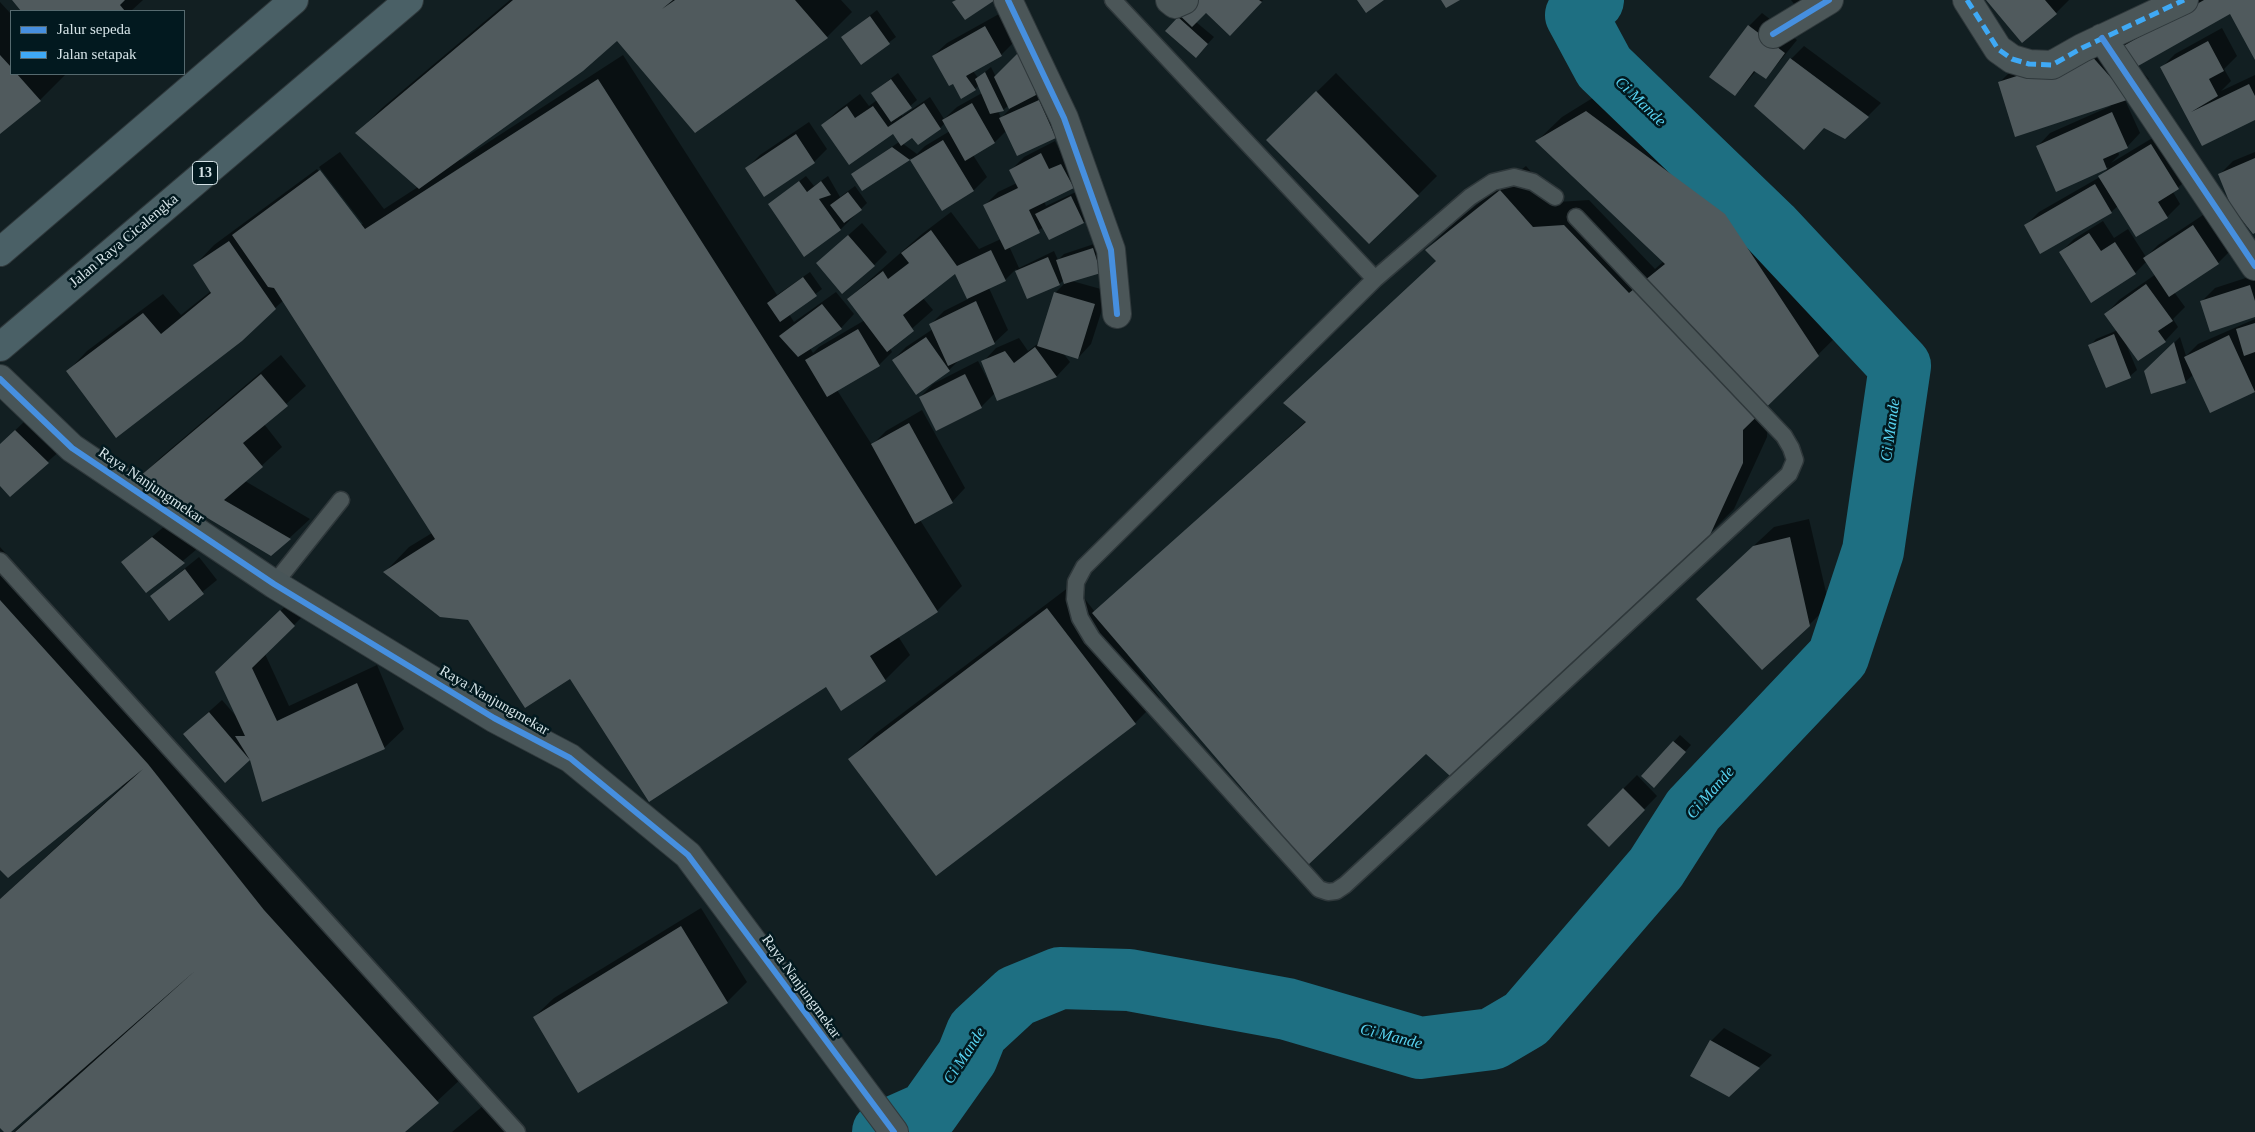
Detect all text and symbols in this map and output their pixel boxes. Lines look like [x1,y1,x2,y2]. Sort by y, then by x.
legend [10,10,185,75]
text: Jalur sepeda [57,21,131,37]
text: Jalan setapak [57,46,137,62]
water label: Ci Mande [1610,73,1670,131]
road number: 13 [192,162,218,184]
street label: Jalan Raya Cicalengka [66,190,182,292]
water label: Ci Mande [1877,397,1905,463]
street label: Raya Nanjungmekar [95,444,207,528]
street label: Raya Nanjungmekar [436,662,552,740]
water label: Ci Mande [1683,763,1739,823]
street label: Raya Nanjungmekar [757,932,845,1042]
water label: Ci Mande [1358,1020,1424,1054]
water label: Ci Mande [940,1024,990,1088]

